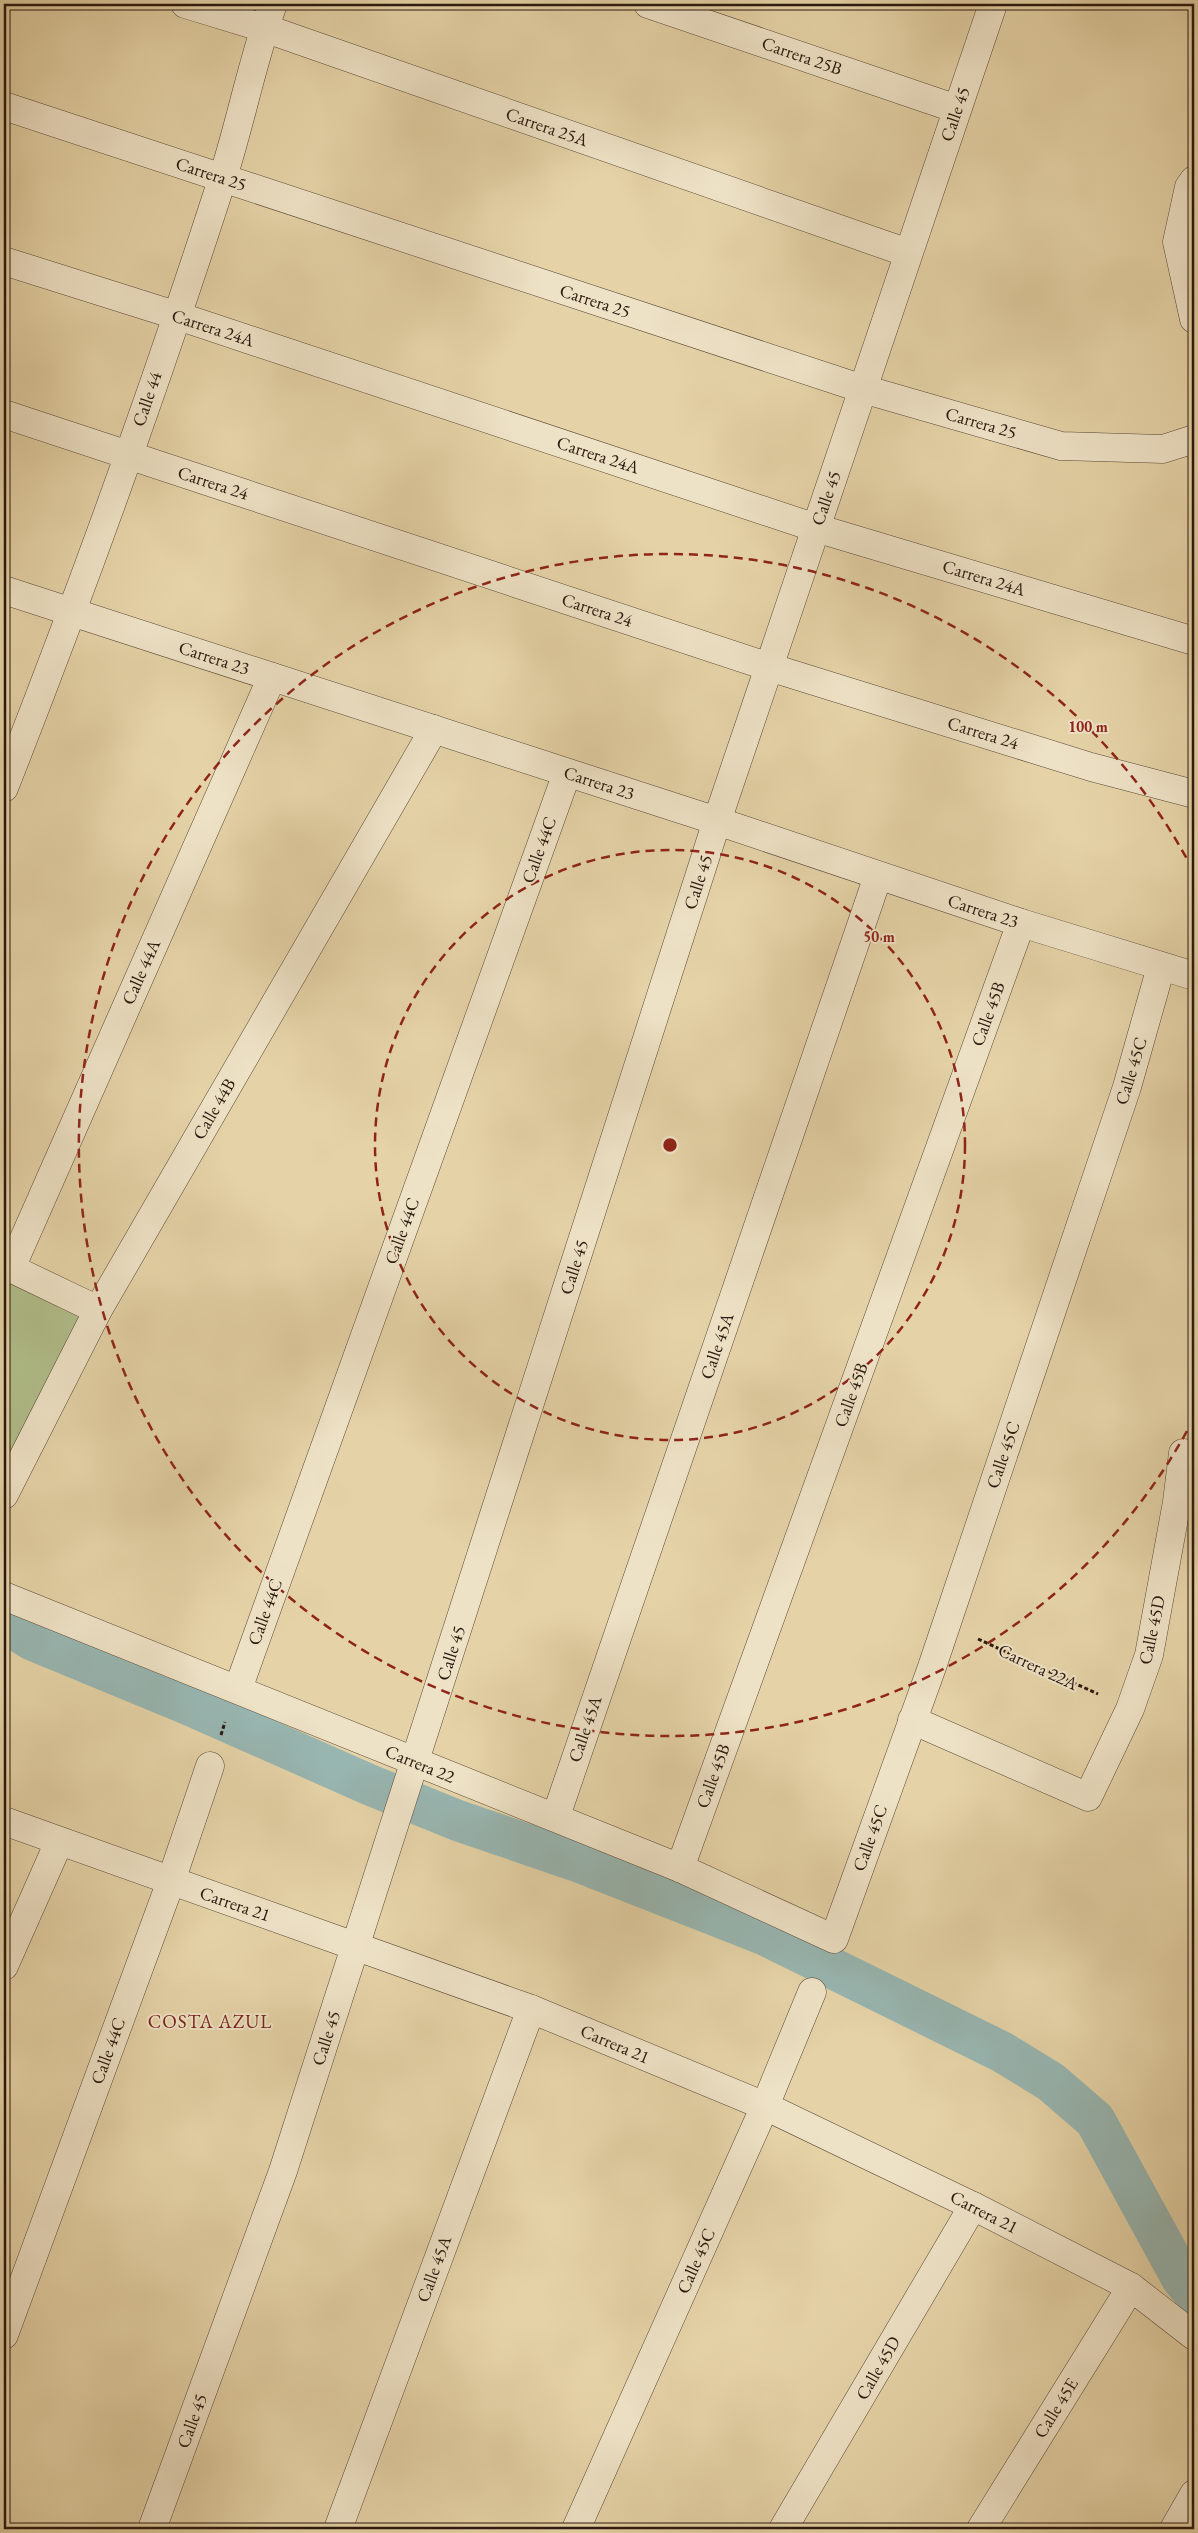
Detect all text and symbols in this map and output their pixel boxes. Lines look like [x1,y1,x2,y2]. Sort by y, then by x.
street label: Carrera 25B [759,31,845,80]
street label: Calle 45 [934,83,975,144]
street label: Carrera 25A [503,102,592,151]
street label: Carrera 25 [173,151,249,196]
street label: Carrera 25 [557,278,633,323]
street label: Carrera 24A [169,303,258,352]
street label: Calle 44 [126,368,167,429]
street label: Carrera 25 [943,401,1019,444]
street label: Carrera 24A [554,430,643,479]
street label: Carrera 24 [175,460,252,505]
street label: Calle 45 [805,467,846,528]
street label: Carrera 24A [940,554,1029,601]
street label: Carrera 24 [559,587,636,632]
street label: Carrera 23 [176,635,252,680]
street label: Carrera 24 [945,711,1022,754]
text: 100 m [1068,717,1108,736]
street label: Carrera 23 [561,760,637,805]
street label: Calle 44C [516,813,561,886]
street label: Calle 45 [678,851,717,912]
street label: Carrera 23 [945,888,1021,933]
text: 50 m [863,927,895,946]
street label: Calle 44A [116,935,165,1008]
street label: Calle 45B [965,978,1010,1049]
street label: Calle 45C [1109,1034,1152,1107]
street label: Calle 44B [187,1074,240,1144]
centre of rings [661,1136,679,1154]
street label: Calle 44C [379,1194,424,1267]
street label: Calle 45 [554,1236,593,1297]
street label: Calle 45A [694,1309,739,1382]
street label: Calle 45B [828,1359,873,1430]
street label: Calle 45C [980,1418,1025,1491]
street label: Calle 44C [242,1575,287,1648]
street label: Calle 45D [1133,1593,1170,1667]
street label: Calle 45 [431,1622,470,1683]
street label: Carrera 22A [995,1638,1082,1695]
street label: Calle 45A [562,1692,607,1765]
street label: Carrera 22 [382,1739,459,1788]
street label: Calle 45B [690,1740,735,1811]
street label: Calle 45C [847,1801,892,1874]
street label: Carrera 21 [197,1881,273,1926]
street label: Calle 45 [306,2007,345,2068]
district label: COSTA AZUL [148,2009,272,2034]
street label: Calle 44C [85,2014,130,2087]
street label: Carrera 21 [577,2019,653,2068]
street label: Carrera 21 [946,2185,1022,2238]
street label: Calle 45C [671,2224,720,2297]
street label: Calle 45A [411,2232,456,2305]
street label: Calle 45D [850,2332,905,2404]
street label: Calle 45E [1028,2373,1083,2442]
street label: Calle 45 [171,2390,212,2451]

